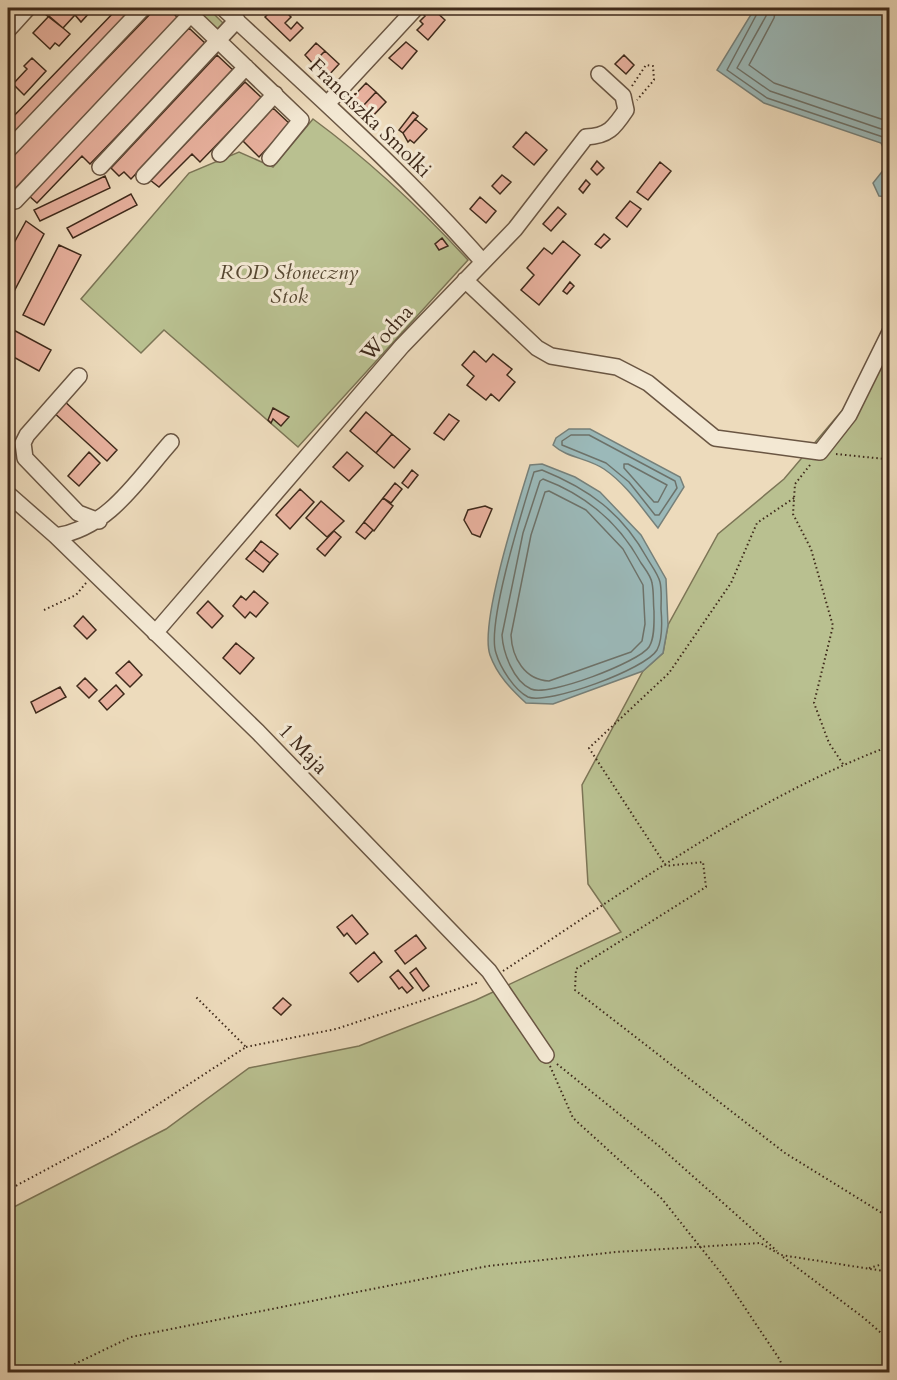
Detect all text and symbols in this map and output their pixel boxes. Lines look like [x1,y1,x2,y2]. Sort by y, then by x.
street label: Franciszka Smolki [302,52,438,184]
park label: ROD Słoneczny Stok [219,258,359,311]
street label: Wodna [353,299,420,368]
street label: 1 Maja [272,717,334,781]

